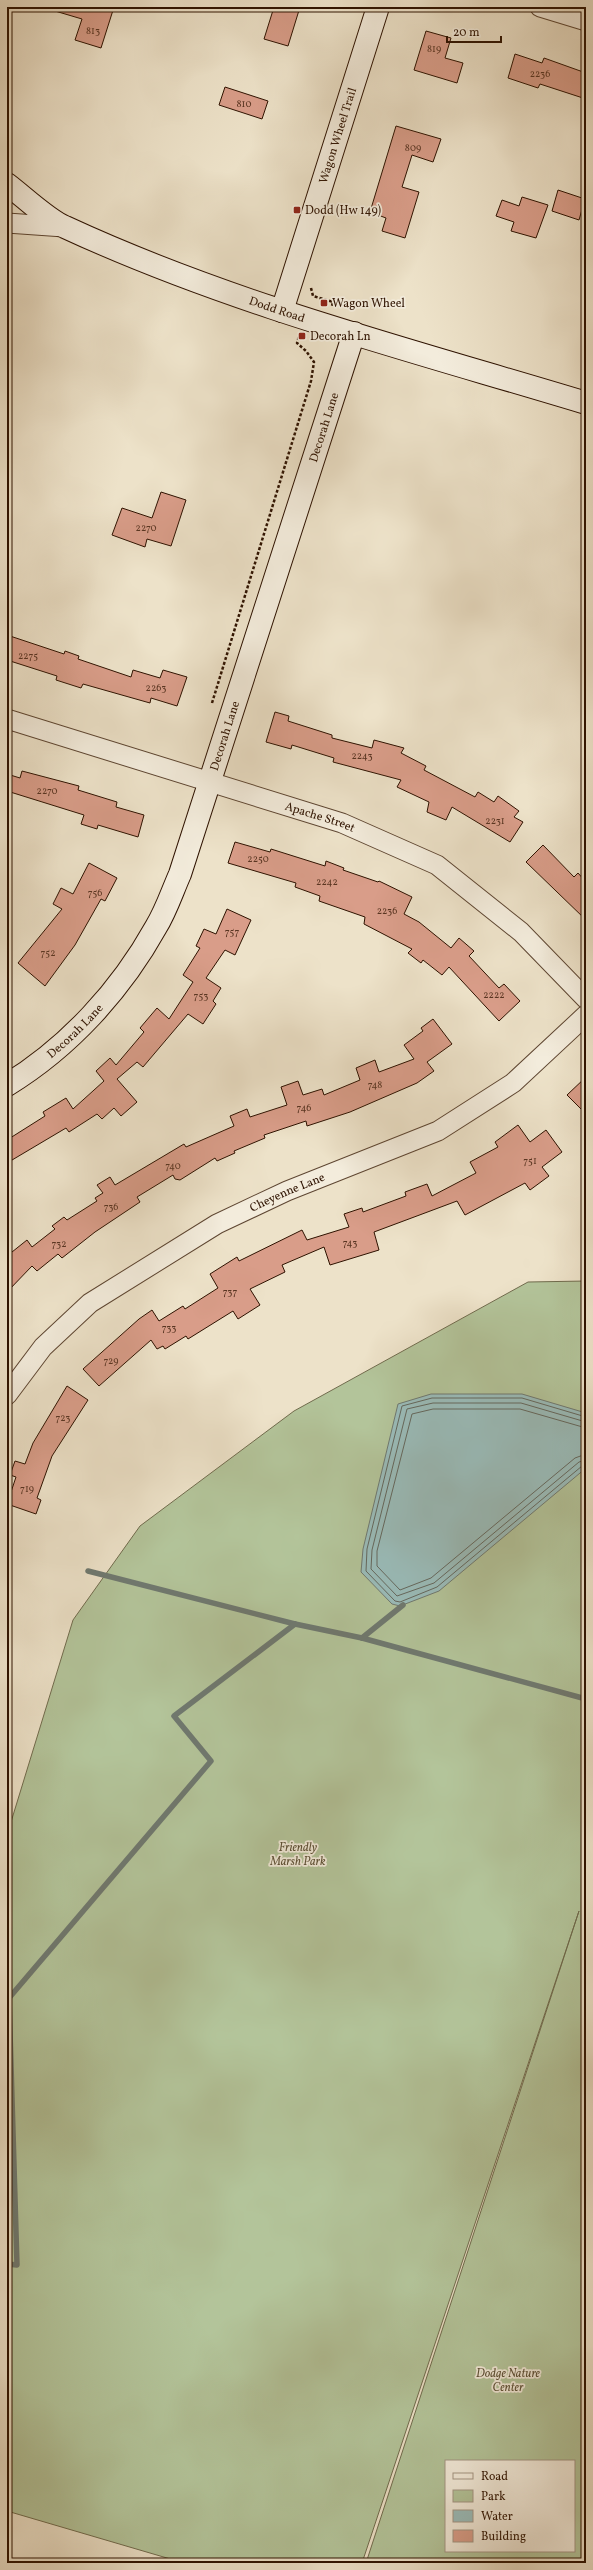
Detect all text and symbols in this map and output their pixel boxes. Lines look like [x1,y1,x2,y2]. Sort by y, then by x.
scale bar [447,18,501,44]
house number: 813 [86,24,100,38]
text: 20 m [453,25,480,41]
house number: 819 [427,42,441,56]
house number: 2236 [530,67,550,81]
street label: Wagon Wheel Trail [316,85,361,186]
house number: 810 [237,97,251,111]
house number: 809 [405,141,421,155]
place label: Dodd (Hw 149) [305,203,382,219]
marker: Dodd (Hw 149) [292,205,302,215]
street label: Dodd Road [247,293,307,327]
place label: Wagon Wheel [332,296,405,312]
marker: Wagon Wheel [319,298,329,308]
place label: Decorah Ln [310,329,371,345]
marker: Decorah Ln [297,331,307,341]
street label: Decorah Lane [306,390,343,464]
house number: 2270 [136,521,156,535]
house number: 2275 [18,649,38,663]
house number: 2263 [146,681,166,695]
street label: Decorah Lane [207,699,244,773]
house number: 2243 [351,749,373,763]
house number: 2270 [37,784,57,798]
street label: Apache Street [283,799,357,837]
house number: 2231 [485,814,505,828]
house number: 2250 [247,852,269,866]
house number: 2242 [316,875,338,889]
house number: 756 [88,886,102,900]
house number: 2236 [377,904,397,918]
house number: 757 [225,925,239,939]
house number: 752 [40,946,56,960]
house number: 2222 [483,988,505,1002]
house number: 753 [194,989,208,1003]
street label: Decorah Lane [44,1001,107,1063]
house number: 748 [368,1078,382,1092]
house number: 746 [297,1101,311,1115]
house number: 751 [523,1154,537,1168]
house number: 740 [165,1159,181,1173]
street label: Cheyenne Lane [247,1170,328,1216]
house number: 736 [104,1200,118,1214]
house number: 743 [343,1236,357,1250]
house number: 732 [51,1237,67,1251]
house number: 737 [223,1285,237,1299]
house number: 733 [162,1321,176,1335]
house number: 729 [103,1354,119,1368]
house number: 723 [56,1411,70,1425]
house number: 719 [20,1482,34,1496]
park label: Friendly Marsh Park [269,1840,326,1870]
park label: Dodge Nature Center [476,2366,541,2396]
legend [445,2460,575,2552]
text: Road [481,2469,508,2485]
text: Park [481,2489,506,2505]
text: Water [481,2509,513,2525]
text: Building [481,2529,526,2545]

